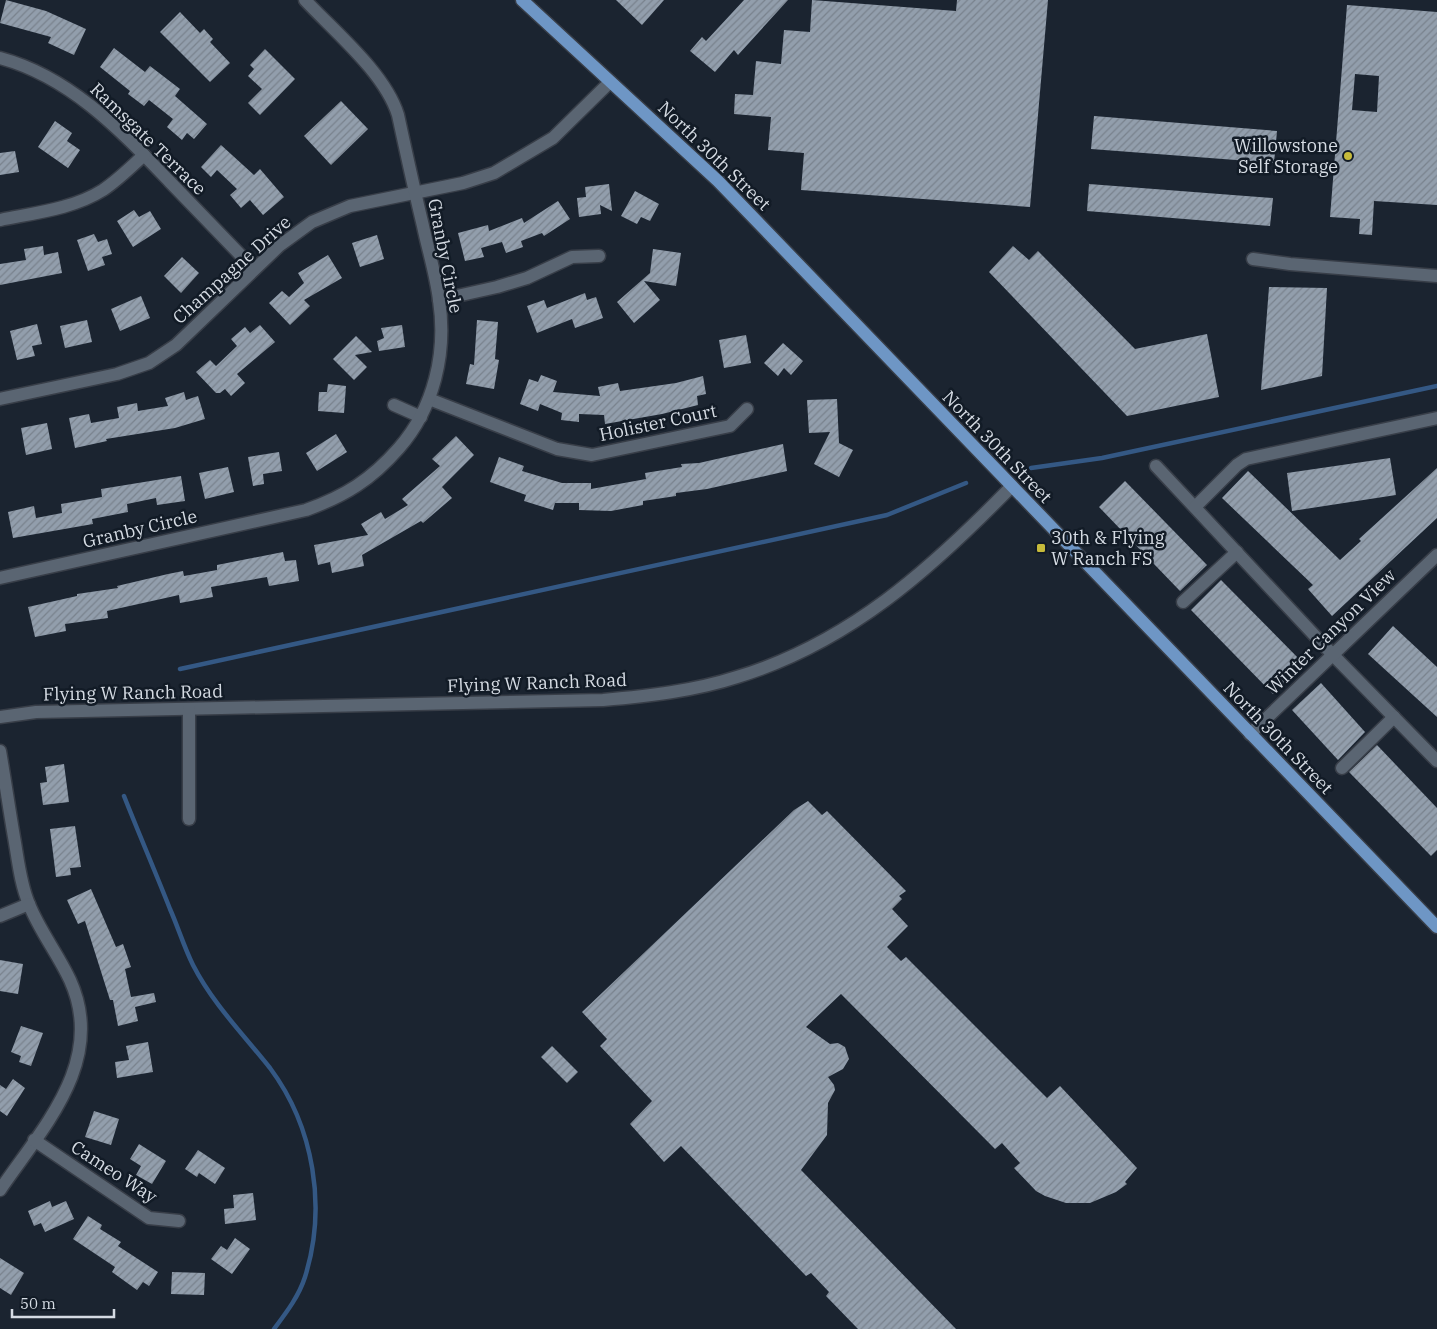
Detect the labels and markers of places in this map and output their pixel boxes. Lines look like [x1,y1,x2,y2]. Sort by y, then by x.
place label: Willowstone Self Storage [1234,134,1338,178]
marker: Willowstone Self Storage [1342,150,1354,162]
place label: 30th & Flying W Ranch FS [1051,526,1165,570]
marker: 30th & Flying W Ranch FS [1035,542,1047,554]

